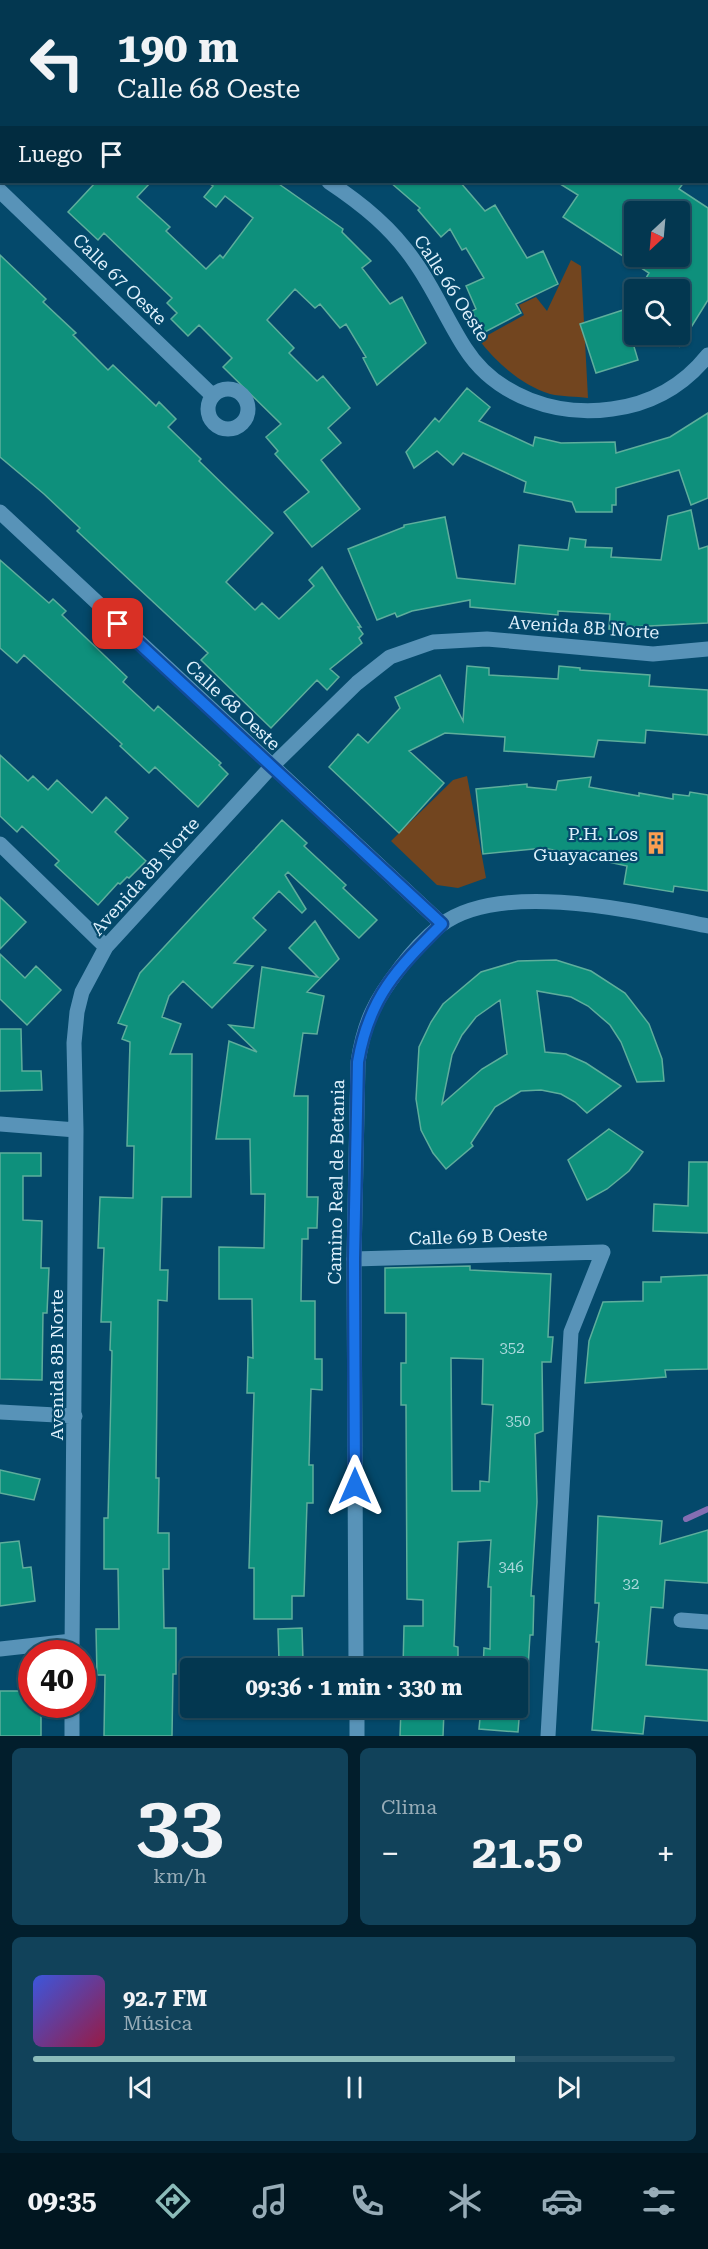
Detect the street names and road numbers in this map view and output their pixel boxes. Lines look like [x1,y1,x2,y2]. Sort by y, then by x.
street label: Calle 67 Oeste [69,229,171,329]
street label: Calle 66 Oeste [410,231,494,345]
street label: Avenida 8B Norte [508,611,660,643]
street label: Calle 68 Oeste [181,656,285,754]
street label: Avenida 8B Norte [87,813,203,939]
street label: Camino Real de Betania [324,1079,348,1285]
street label: Calle 69 B Oeste [408,1223,548,1249]
street label: Avenida 8B Norte [46,1289,67,1441]

